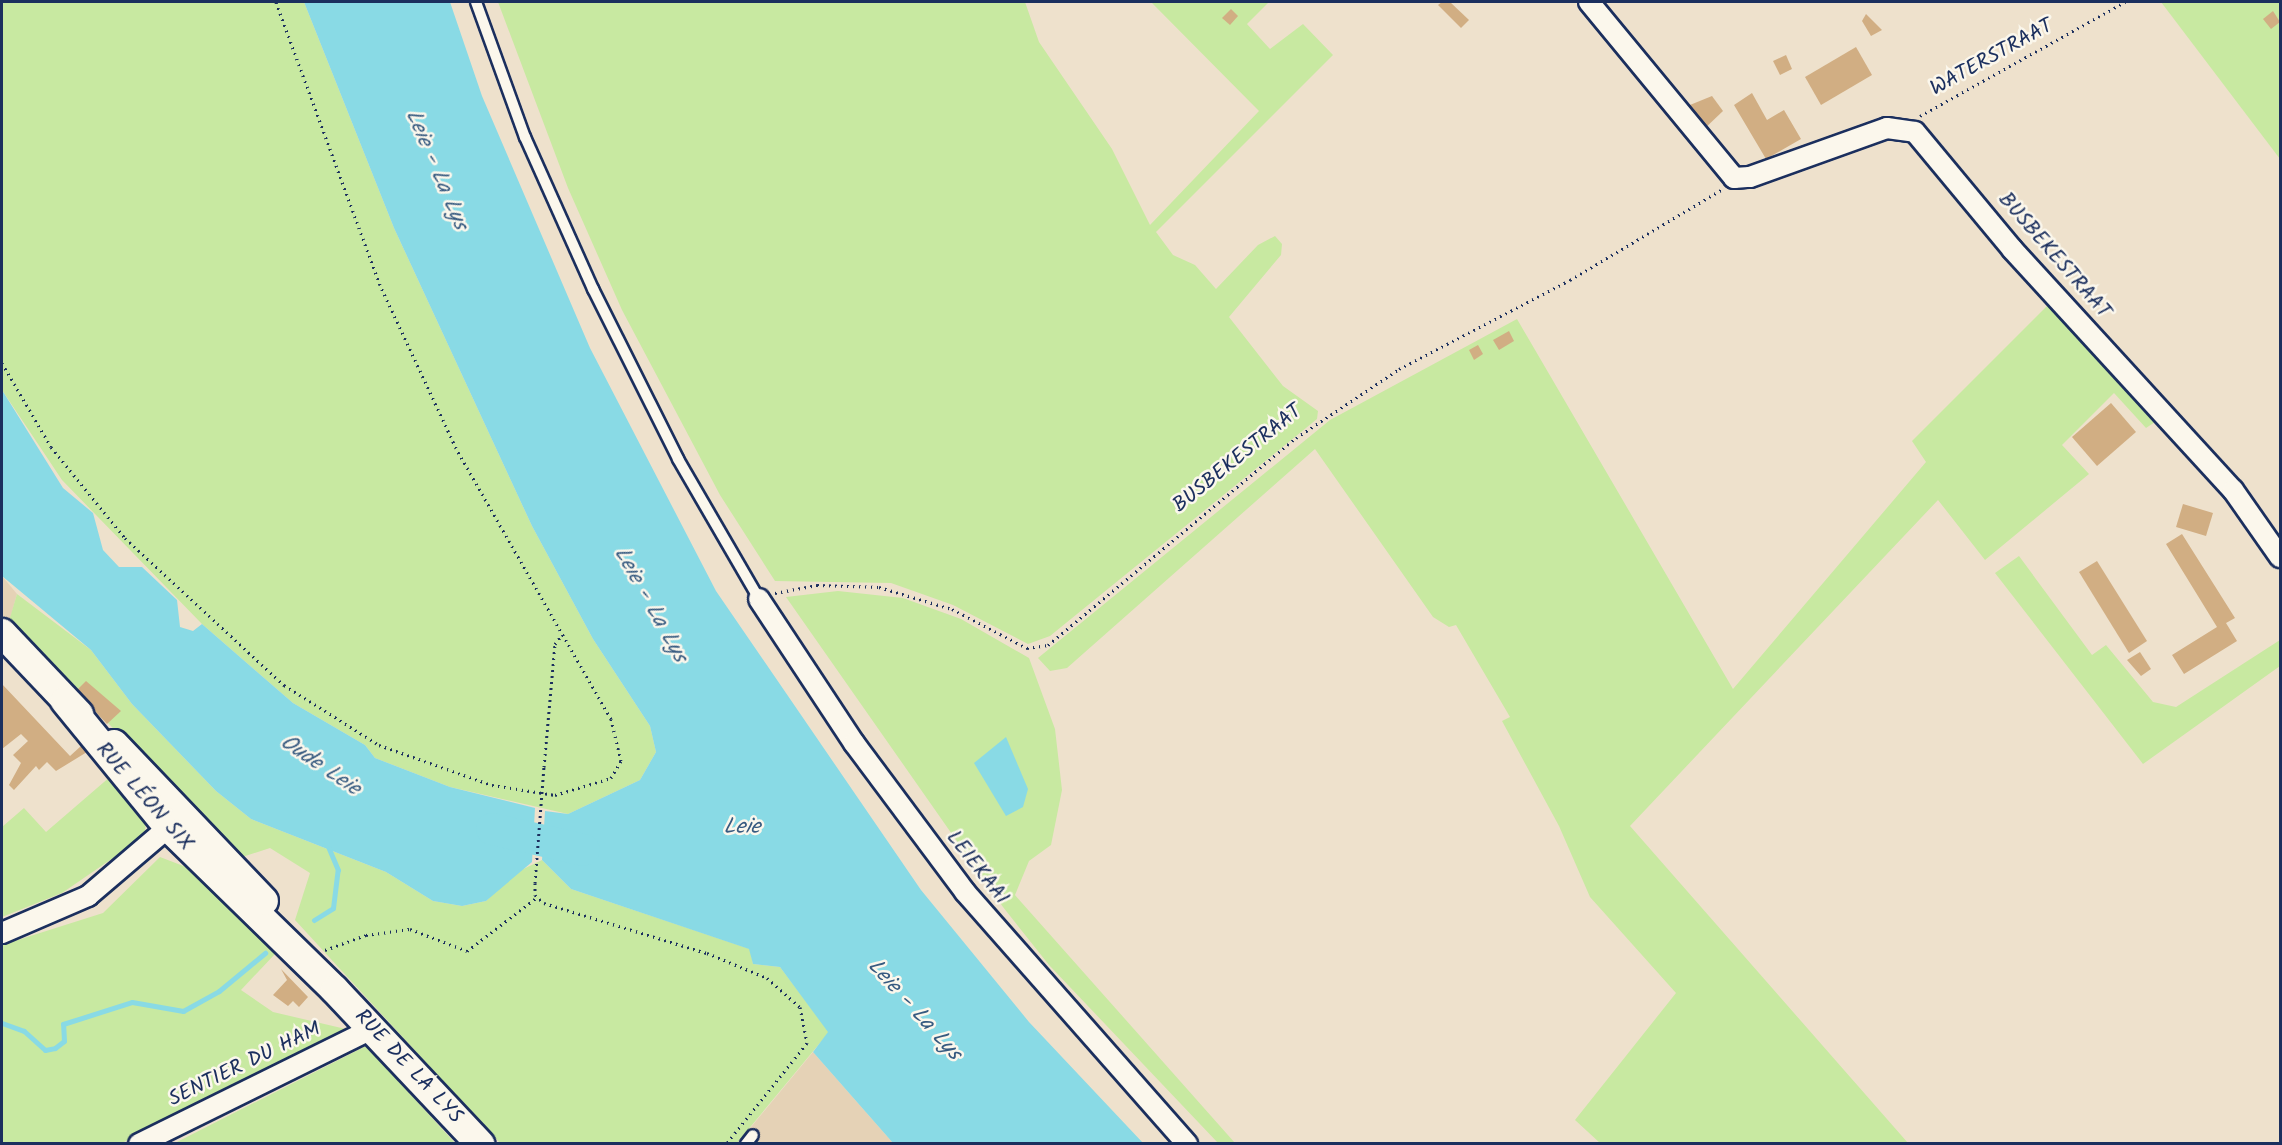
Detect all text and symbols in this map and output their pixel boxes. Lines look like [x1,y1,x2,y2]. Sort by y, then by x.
street label: WATERSTRAAT [1926,14,2058,102]
water label: Leie - La Lys [399,106,473,234]
street label: BUSBEKESTRAAT [1992,188,2116,324]
street label: BUSBEKESTRAAT [1168,399,1308,519]
water label: Leie - La Lys [608,543,692,667]
water label: Oude Leie [275,730,365,802]
street label: RUE LÉON SIX [90,738,198,856]
water label: Leie [723,815,761,841]
street label: LEIEKAAI [940,826,1014,910]
water label: Leie - La Lys [861,954,967,1066]
street label: RUE DE LA LYS [349,1005,467,1129]
street label: SENTIER DU HAM [165,1017,325,1113]

